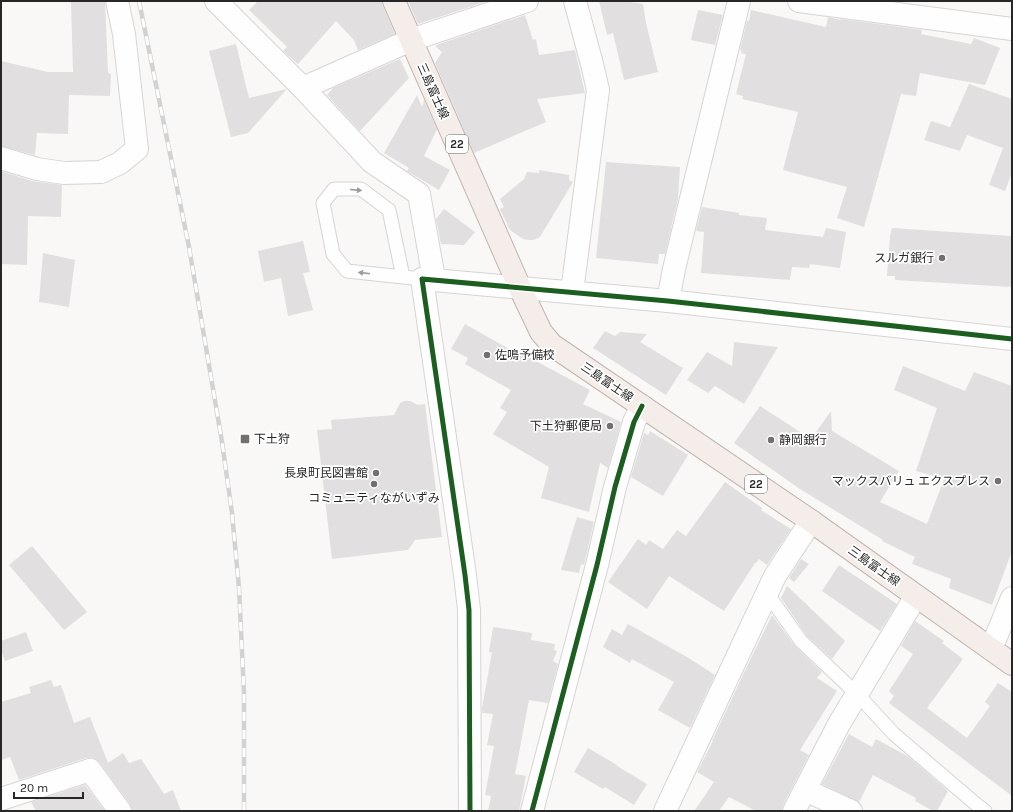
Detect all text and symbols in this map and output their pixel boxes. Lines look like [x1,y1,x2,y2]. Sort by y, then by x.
street label: 三島富士線 [414,61,452,121]
road number: 22 [446,135,468,153]
one-way arrow [350,186,362,193]
place label: スルガ銀行 [874,251,934,265]
marker: スルガ銀行 [937,253,947,263]
one-way arrow [358,269,370,276]
place label: 佐鳴予備校 [495,348,555,362]
marker: 佐鳴予備校 [482,350,492,360]
street label: 三島富士線 [578,359,636,405]
place label: 下土狩郵便局 [530,419,602,433]
marker: 下土狩郵便局 [605,421,615,431]
place label: 下土狩 [254,432,290,446]
marker: 下土狩 [239,433,251,445]
place label: 静岡銀行 [779,433,827,447]
marker: 静岡銀行 [766,435,776,445]
place label: 長泉町民図書館 [284,466,368,480]
marker: 長泉町民図書館 [371,468,381,478]
place label: マックスバリュ エクスプレス [832,474,990,488]
road number: 22 [745,475,767,493]
marker: マックスバリュ エクスプレス [993,476,1003,486]
marker: コミュニティながいずみ [369,479,379,489]
place label: コミュニティながいずみ [308,491,440,505]
street label: 三島富士線 [845,543,903,589]
scale bar [14,774,83,800]
text: 20 m [20,781,48,795]

